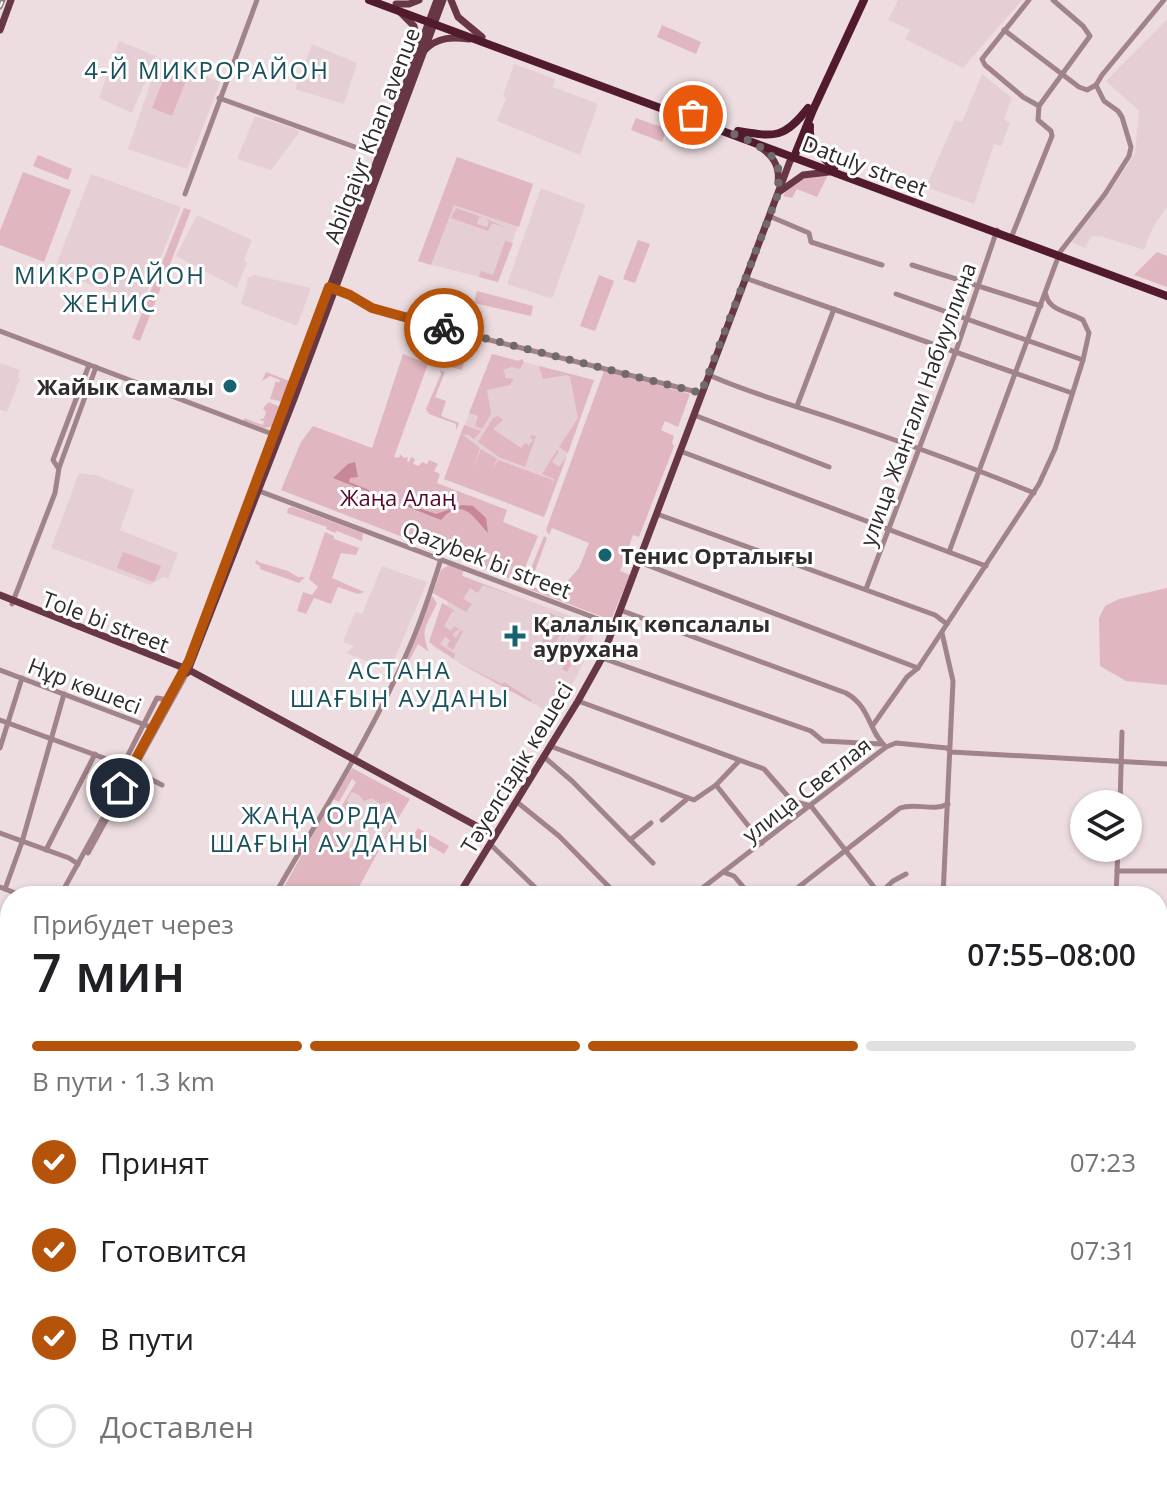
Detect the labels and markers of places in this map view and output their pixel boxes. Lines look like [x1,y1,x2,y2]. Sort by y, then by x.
pin [659,81,727,149]
place label: Жайык самалы [37,371,214,401]
marker: Жайык самалы [221,377,239,395]
place label: Тенис Орталығы [621,540,813,570]
marker: Тенис Орталығы [596,546,614,564]
place label: Қалалық көпсалалы аурухана [533,608,770,663]
marker: Қалалық көпсалалы аурухана [504,625,526,647]
pin [86,754,154,822]

